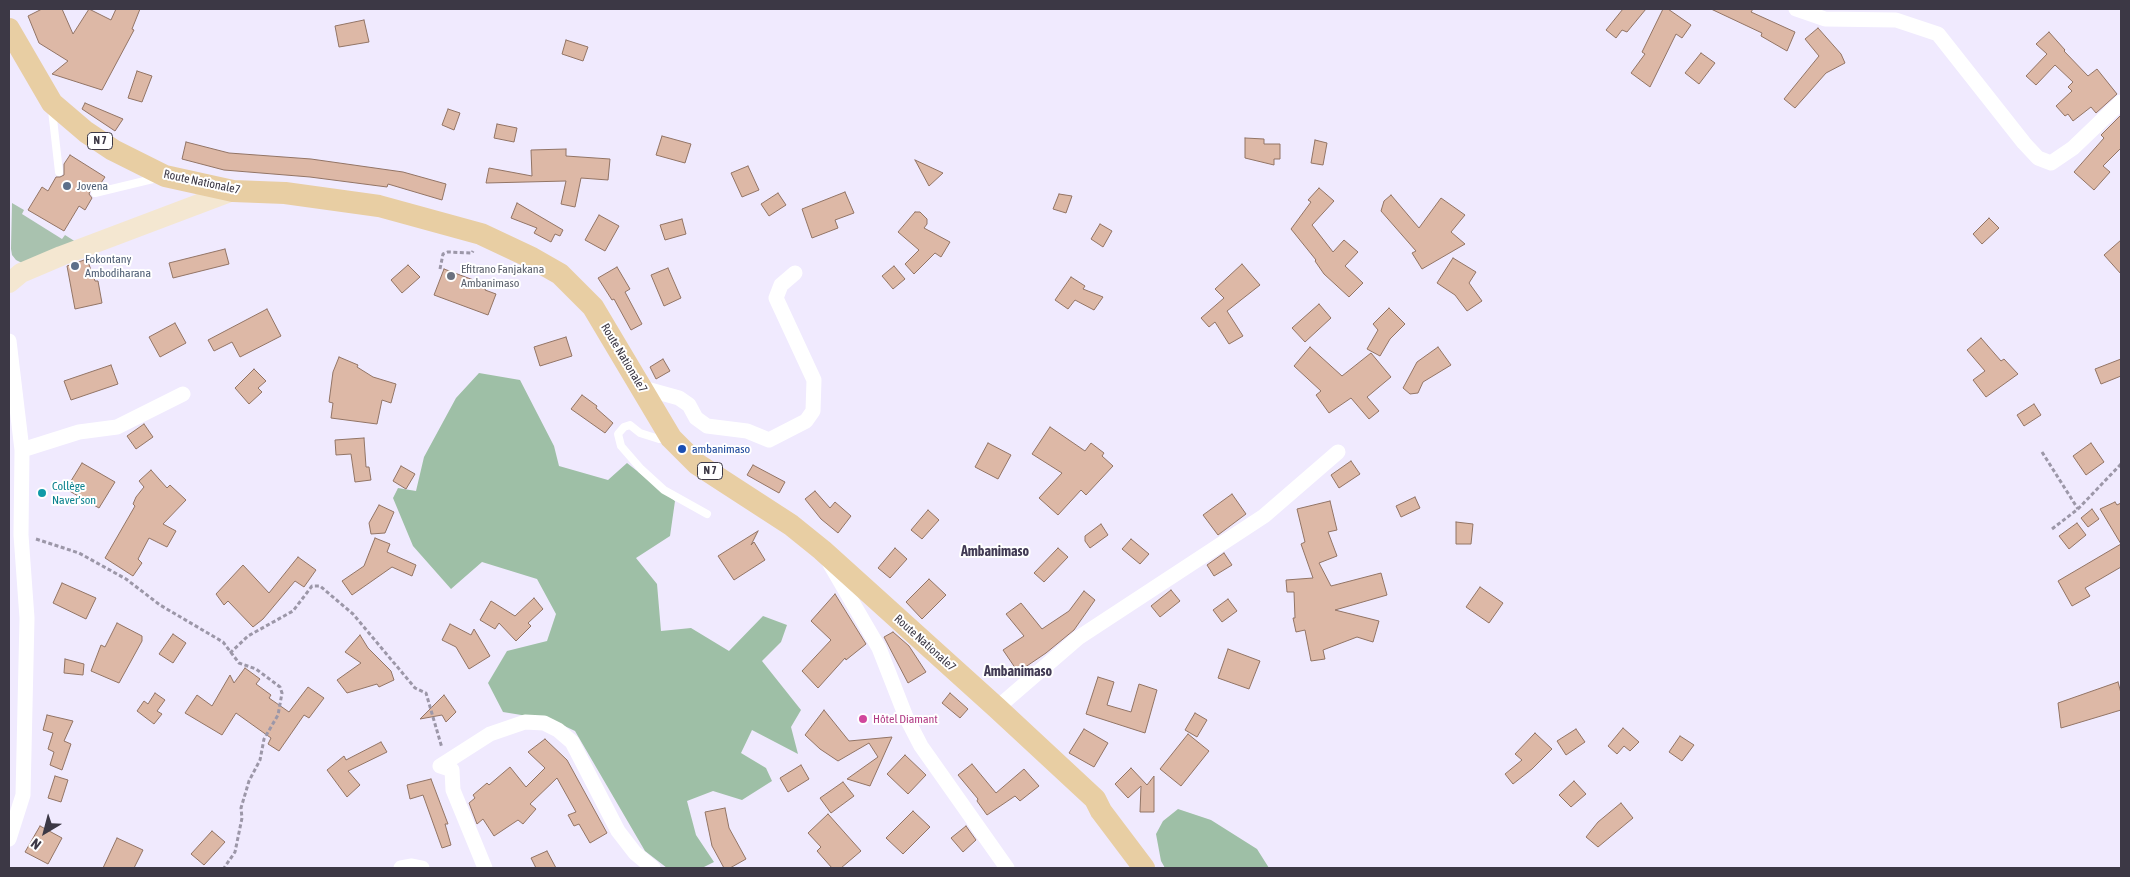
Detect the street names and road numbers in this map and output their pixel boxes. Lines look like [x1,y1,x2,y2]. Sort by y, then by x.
road number: N 7 [88,132,112,150]
street label: Route Nationale7 [162,167,242,197]
street label: Route Nationale7 [598,321,650,395]
road number: N 7 [698,462,722,480]
street label: Route Nationale7 [891,612,959,674]

